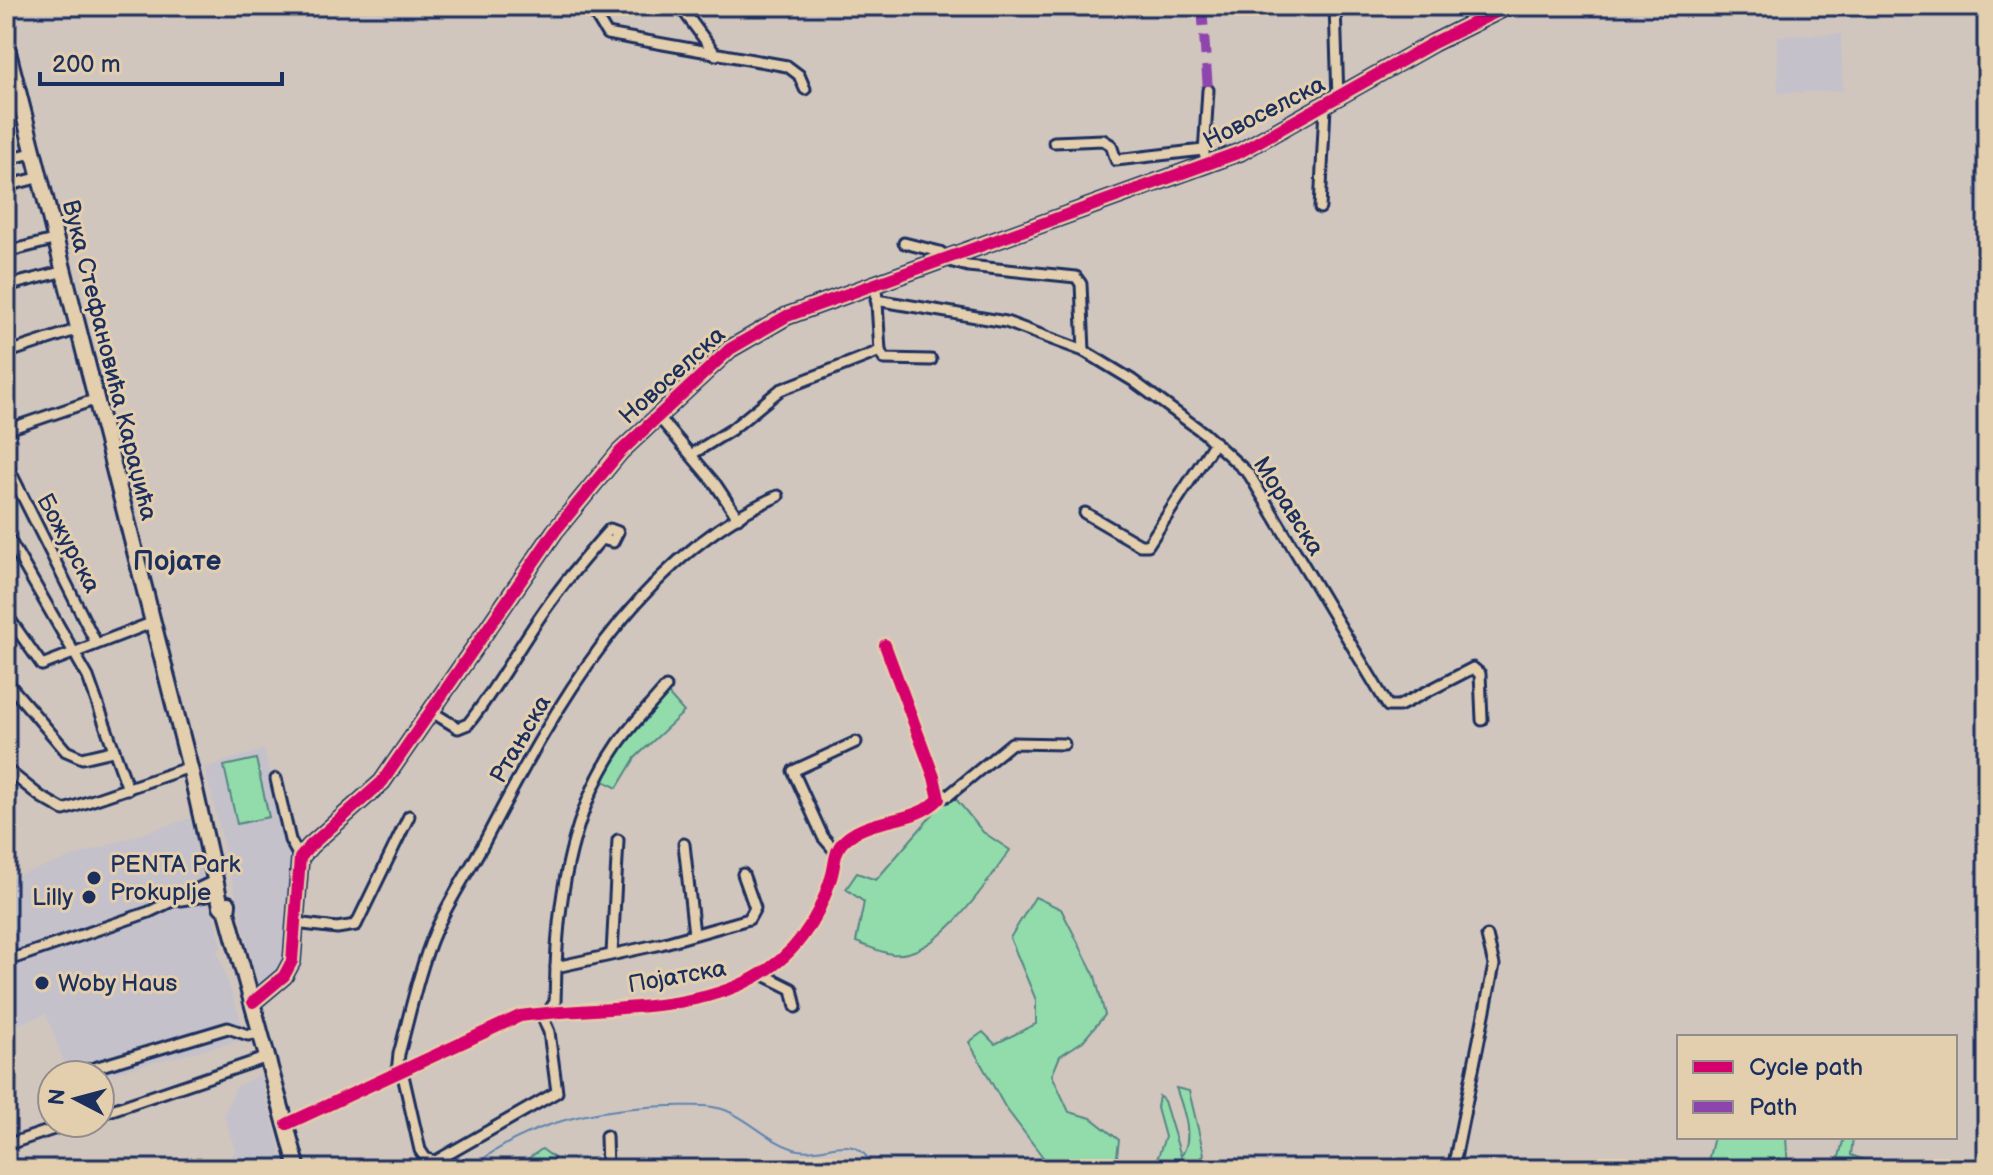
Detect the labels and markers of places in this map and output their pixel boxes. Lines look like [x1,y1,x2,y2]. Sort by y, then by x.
place label: PENTA Park Prokuplje [110,850,240,907]
marker: PENTA Park Prokuplje [85,869,103,887]
place label: Lilly [32,883,73,912]
marker: Lilly [80,888,98,906]
place label: Woby Haus [58,969,178,998]
marker: Woby Haus [33,974,51,992]

